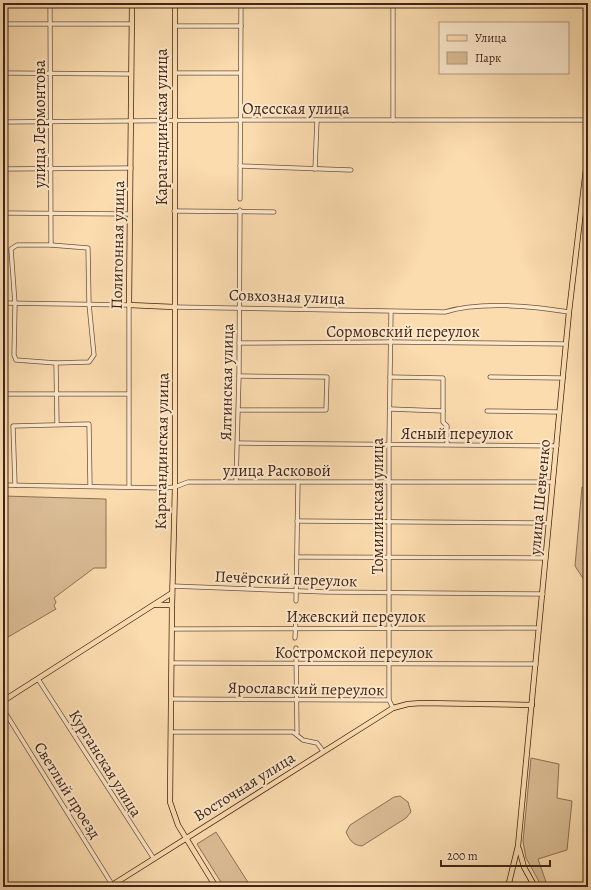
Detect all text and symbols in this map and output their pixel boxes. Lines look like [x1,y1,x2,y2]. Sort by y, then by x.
legend [439,22,569,74]
text: Улица [475,30,507,46]
street label: Карагандинская улица [151,48,173,206]
text: Парк [475,50,501,66]
street label: улица Лермонтова [29,59,51,189]
street label: Одесская улица [243,98,350,120]
street label: Полигонная улица [106,180,130,310]
street label: Совхозная улица [228,284,346,310]
street label: Сормовский переулок [326,321,480,343]
street label: Ялтинская улица [215,322,239,441]
street label: Карагандинская улица [150,372,174,530]
street label: Ясный переулок [401,423,513,445]
street label: Томилинская улица [367,437,389,574]
street label: улица Шевченко [524,438,556,557]
street label: улица Расковой [222,460,331,482]
street label: Печёрский переулок [214,566,358,592]
street label: Ижевский переулок [286,606,426,628]
street label: Костромской переулок [275,642,433,664]
street label: Ярославский переулок [227,677,385,701]
street label: Курганская улица [63,706,147,822]
street label: Светлый проезд [29,738,106,843]
street label: Восточная улица [190,747,300,827]
scale bar [441,842,550,868]
text: 200 m [447,848,478,864]

